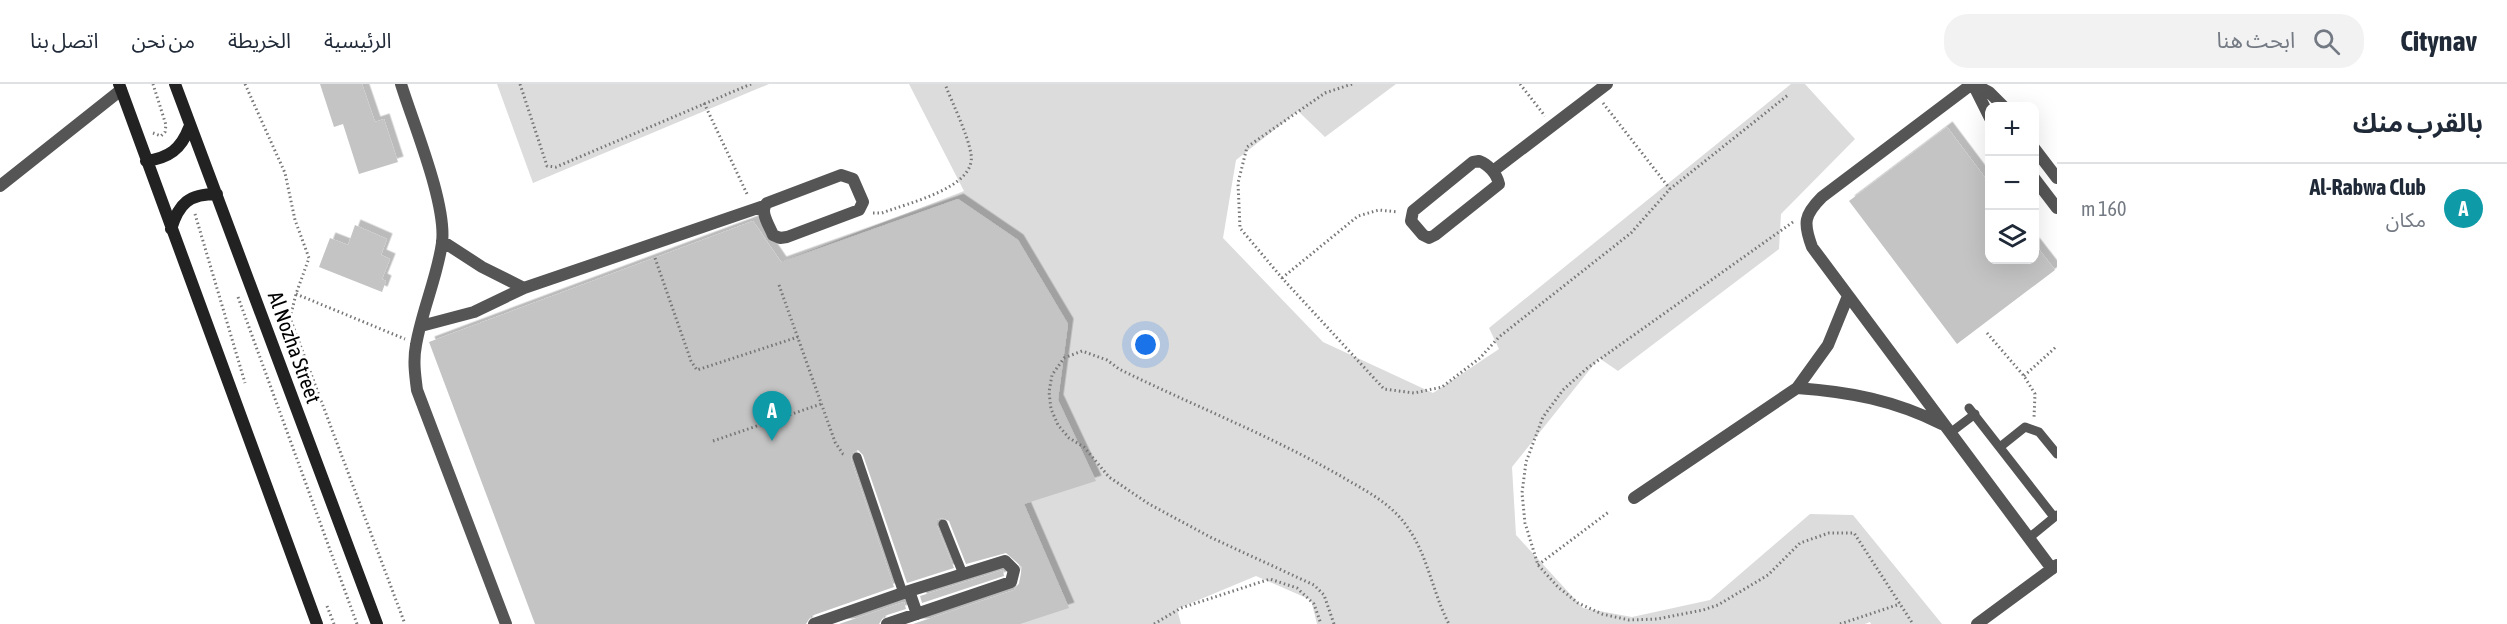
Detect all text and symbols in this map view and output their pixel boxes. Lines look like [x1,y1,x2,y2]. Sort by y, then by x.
search box [1944,14,2364,68]
icon: search [2310,25,2343,58]
text: Citynav [2400,25,2477,57]
text: ابحث هنا [2216,27,2295,53]
text: اتصل بنا [30,28,98,52]
text: من نحن [131,28,195,52]
text: الخريطة [228,28,291,52]
text: الرئيسية [324,28,391,52]
map controls [1985,102,2039,264]
button: + [1985,102,2039,156]
text: بالقرب منك [2353,108,2483,138]
button: − [1985,156,2039,210]
text: Al-Rabwa Club [2310,174,2426,200]
text: 160 m [2081,197,2126,220]
text: A [2459,197,2468,220]
text: مكان [2386,208,2426,231]
button: layers [1985,210,2039,264]
street label: Al Nozha Street [264,288,326,406]
your location [1131,330,1160,359]
pin: A [752,392,792,441]

